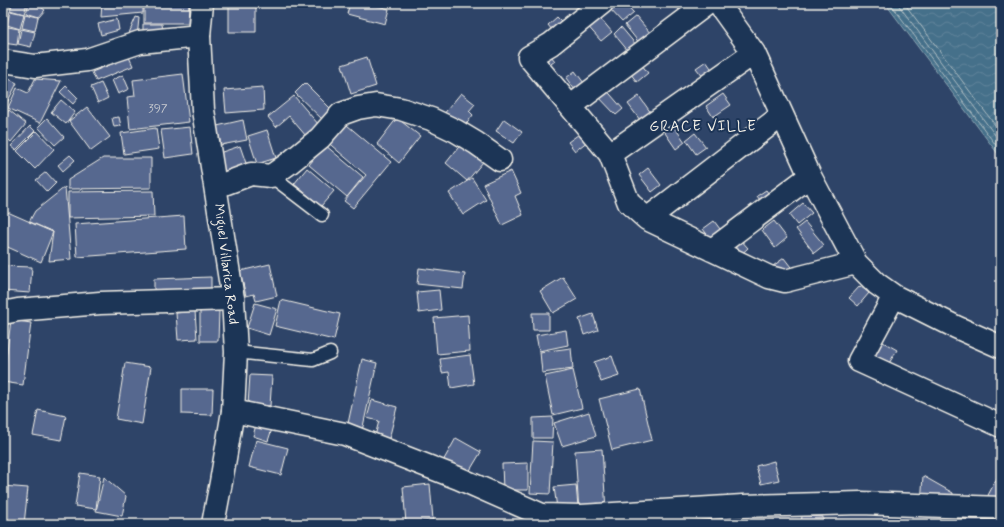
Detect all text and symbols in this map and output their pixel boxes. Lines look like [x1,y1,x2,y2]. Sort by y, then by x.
house number: 397 [148,101,168,117]
district label: GRACE VILLE [649,117,757,137]
street label: Miguel Villarica Road [208,203,242,326]

